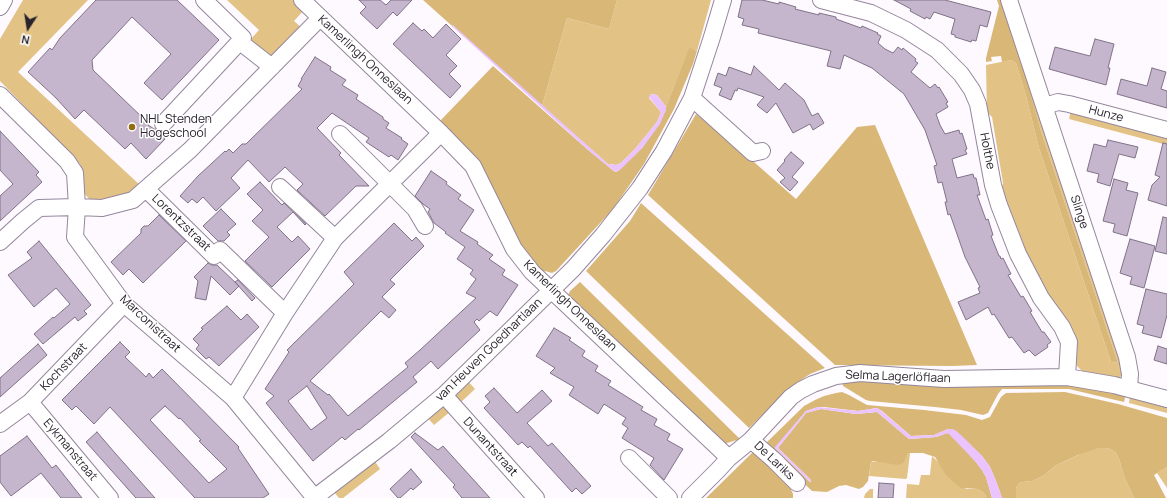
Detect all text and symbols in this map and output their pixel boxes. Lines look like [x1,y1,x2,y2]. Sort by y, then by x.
north arrow [8,8,48,48]
street label: Kamerlingh Onneslaan [315,12,415,108]
text: N [20,32,31,48]
street label: Hunze [1087,102,1125,126]
place label: NHL Stenden Hogeschool [140,113,212,141]
marker: NHL Stenden Hogeschool [127,122,137,132]
street label: Holthe [976,131,998,171]
street label: Lorentzstraat [149,191,213,255]
street label: Slinge [1067,193,1091,231]
street label: Kamerlingh Onneslaan [520,258,620,354]
street label: Marconistraat [117,292,183,356]
street label: van Heuven Goedhartlaan [433,295,545,405]
street label: Kochstraat [38,340,90,394]
street label: Selma Lagerlöflaan [845,368,951,386]
street label: Dunantstraat [460,415,520,479]
street label: Eykmanstraat [40,416,100,484]
street label: De Lariks [751,439,797,483]

